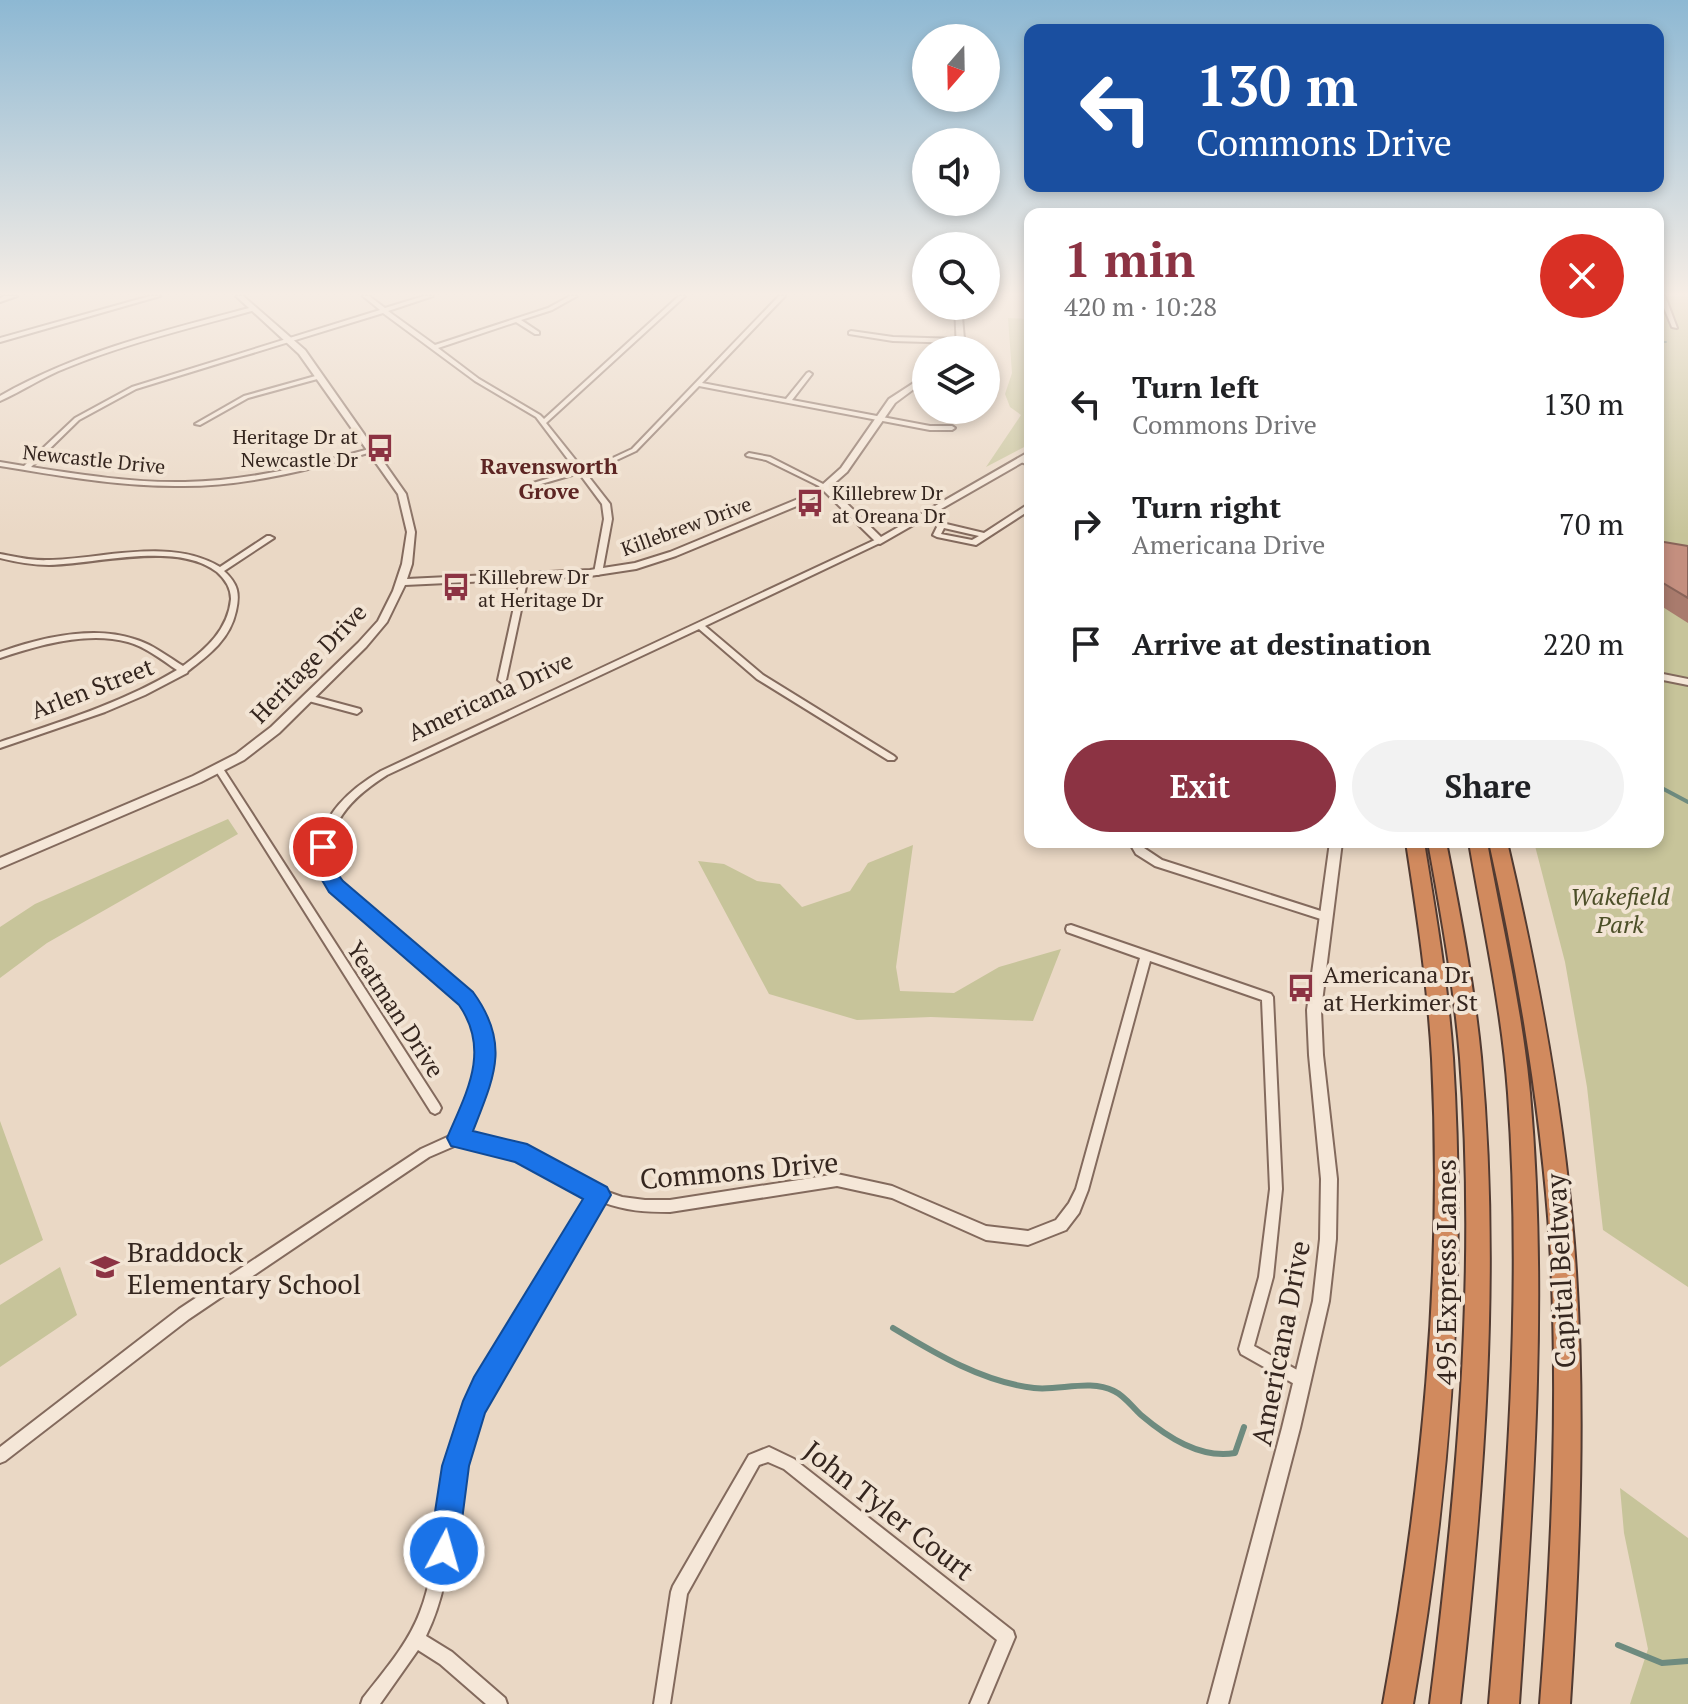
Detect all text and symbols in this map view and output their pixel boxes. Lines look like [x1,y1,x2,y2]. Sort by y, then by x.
north arrow [912,24,1000,112]
map controls [912,24,1000,424]
text: 130 m [1196,48,1358,122]
icon: left [1064,56,1168,160]
text: Commons Drive [1196,119,1452,166]
button: sound [912,128,1000,216]
text: 1 min [1064,227,1195,291]
button: search [912,232,1000,320]
button: close [1540,234,1624,318]
text: 420 m · 10:28 [1064,289,1217,323]
button: layers [912,336,1000,424]
text: Turn left [1132,367,1259,407]
icon: left [1064,382,1108,426]
text: 130 m [1543,384,1624,424]
text: Commons Drive [1132,407,1317,441]
place label: Heritage Dr at Newcastle Dr [233,423,359,473]
bus stop icon: Heritage Dr at Newcastle Dr [365,433,395,463]
street label: Newcastle Drive [21,438,167,480]
district label: Ravensworth Grove [480,451,618,505]
place label: Killebrew Dr at Oreana Dr [832,479,946,529]
text: Turn right [1132,487,1281,527]
bus stop icon: Killebrew Dr at Oreana Dr [795,488,825,518]
street label: Killebrew Drive [617,490,755,562]
icon: right [1064,502,1108,546]
text: 70 m [1559,504,1624,544]
text: Americana Drive [1132,527,1325,561]
place label: Killebrew Dr at Heritage Dr [478,563,604,613]
bus stop icon: Killebrew Dr at Heritage Dr [441,572,471,602]
street label: Heritage Drive [243,596,373,730]
icon: arrive [1064,622,1108,666]
text: Arrive at destination [1132,624,1431,664]
text: 220 m [1543,624,1624,664]
street label: Americana Drive [402,644,578,748]
street label: Arlen Street [26,650,158,726]
button: Exit [1064,740,1336,832]
button: Share [1352,740,1624,832]
pin [289,813,357,881]
icon: arrive [301,825,345,869]
park label: Wakefield Park [1570,880,1671,940]
street label: Yeatman Drive [340,935,452,1083]
place label: Americana Dr at Herkimer St [1323,958,1478,1018]
bus stop icon: Americana Dr at Herkimer St [1286,973,1316,1003]
street label: Commons Drive [638,1143,840,1197]
street label: 495 Express Lanes [1427,1159,1464,1385]
street label: Capital Beltway [1536,1172,1584,1369]
place label: Braddock Elementary School [127,1233,361,1302]
street label: Americana Drive [1242,1237,1318,1449]
school or university icon: Braddock Elementary School [90,1252,120,1282]
street label: John Tyler Court [796,1432,982,1589]
position arrow [402,1509,486,1593]

